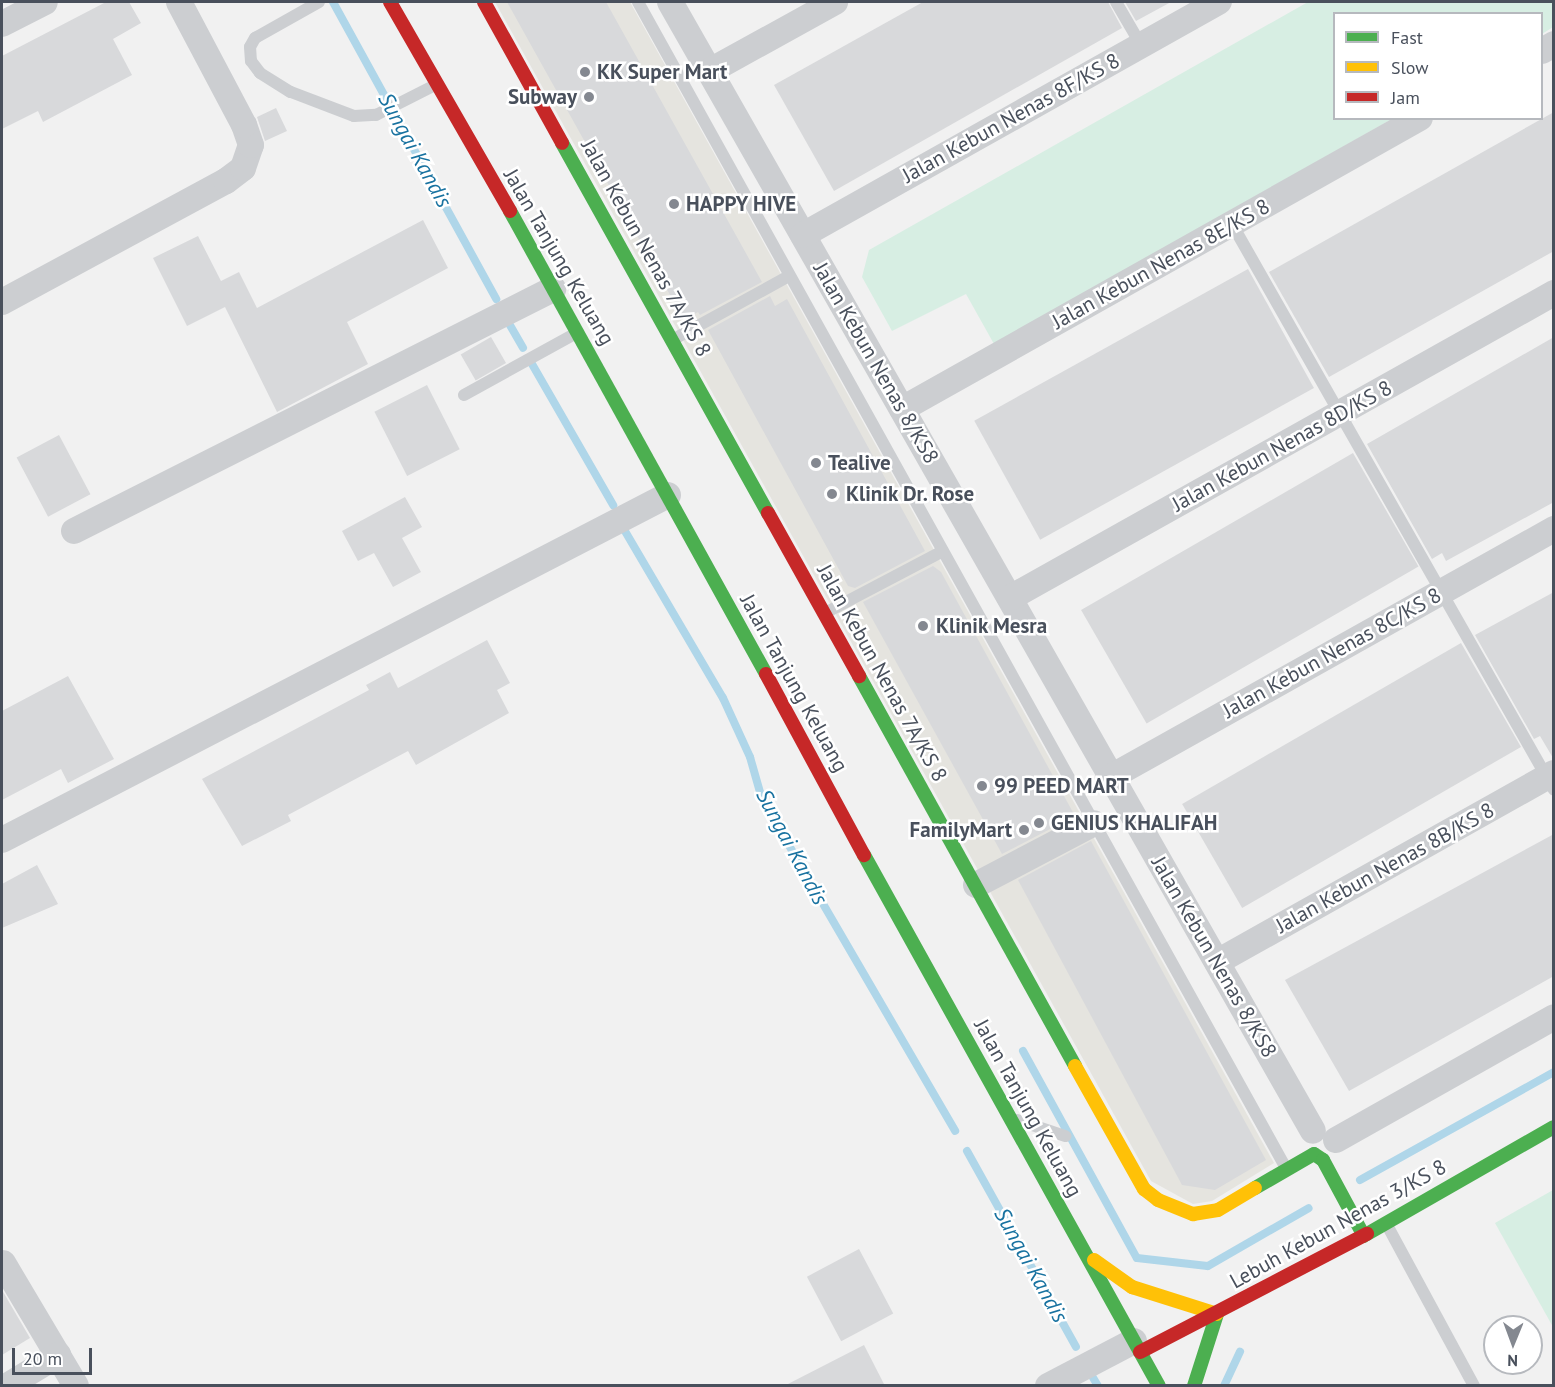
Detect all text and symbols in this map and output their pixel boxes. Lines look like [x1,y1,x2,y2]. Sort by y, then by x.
legend [1333,12,1543,120]
text: Fast [1391,26,1423,49]
street label: Jalan Kebun Nenas 8F/KS 8 [898,48,1124,188]
text: Slow [1391,56,1429,79]
place label: KK Super Mart [597,59,728,85]
marker: KK Super Mart [578,65,592,79]
place label: Subway [508,84,577,110]
text: Jam [1391,86,1420,109]
water label: Sungai Kandis [373,88,457,212]
marker: Subway [582,90,596,104]
street label: Jalan Kebun Nenas 7A/KS 8 [576,135,716,361]
street label: Jalan Tanjung Keluang [498,164,620,350]
place label: HAPPY HIVE [686,191,797,217]
street label: Jalan Kebun Nenas 8E/KS 8 [1048,194,1274,334]
marker: HAPPY HIVE [667,197,681,211]
street label: Jalan Kebun Nenas 8/KS8 [808,258,944,468]
street label: Jalan Kebun Nenas 8D/KS 8 [1168,375,1396,517]
place label: Tealive [828,450,891,476]
marker: Tealive [809,456,823,470]
place label: Klinik Dr. Rose [846,481,976,507]
marker: Klinik Dr. Rose [823,485,841,503]
street label: Jalan Kebun Nenas 7A/KS 8 [812,560,952,786]
street label: Jalan Kebun Nenas 8C/KS 8 [1219,582,1445,724]
street label: Jalan Tanjung Keluang [735,589,853,777]
place label: Klinik Mesra [936,613,1048,639]
marker: Klinik Mesra [914,617,932,635]
place label: 99 PEED MART [994,773,1129,799]
marker: 99 PEED MART [975,779,989,793]
water label: Sungai Kandis [750,785,834,909]
street label: Jalan Kebun Nenas 8B/KS 8 [1271,797,1499,939]
place label: GENIUS KHALIFAH [1051,810,1217,836]
marker: GENIUS KHALIFAH [1032,816,1046,830]
place label: FamilyMart [910,817,1012,843]
marker: FamilyMart [1017,823,1031,837]
street label: Jalan Kebun Nenas 8/KS8 [1146,852,1282,1062]
street label: Jalan Tanjung Keluang [969,1014,1087,1202]
street label: Lebuh Kebun Nenas 3/KS 8 [1225,1154,1451,1294]
water label: Sungai Kandis [989,1203,1073,1327]
north arrow [1483,1315,1543,1375]
scale bar [15,1336,94,1374]
text: 20 m [23,1347,62,1370]
text: N [1507,1351,1518,1371]

